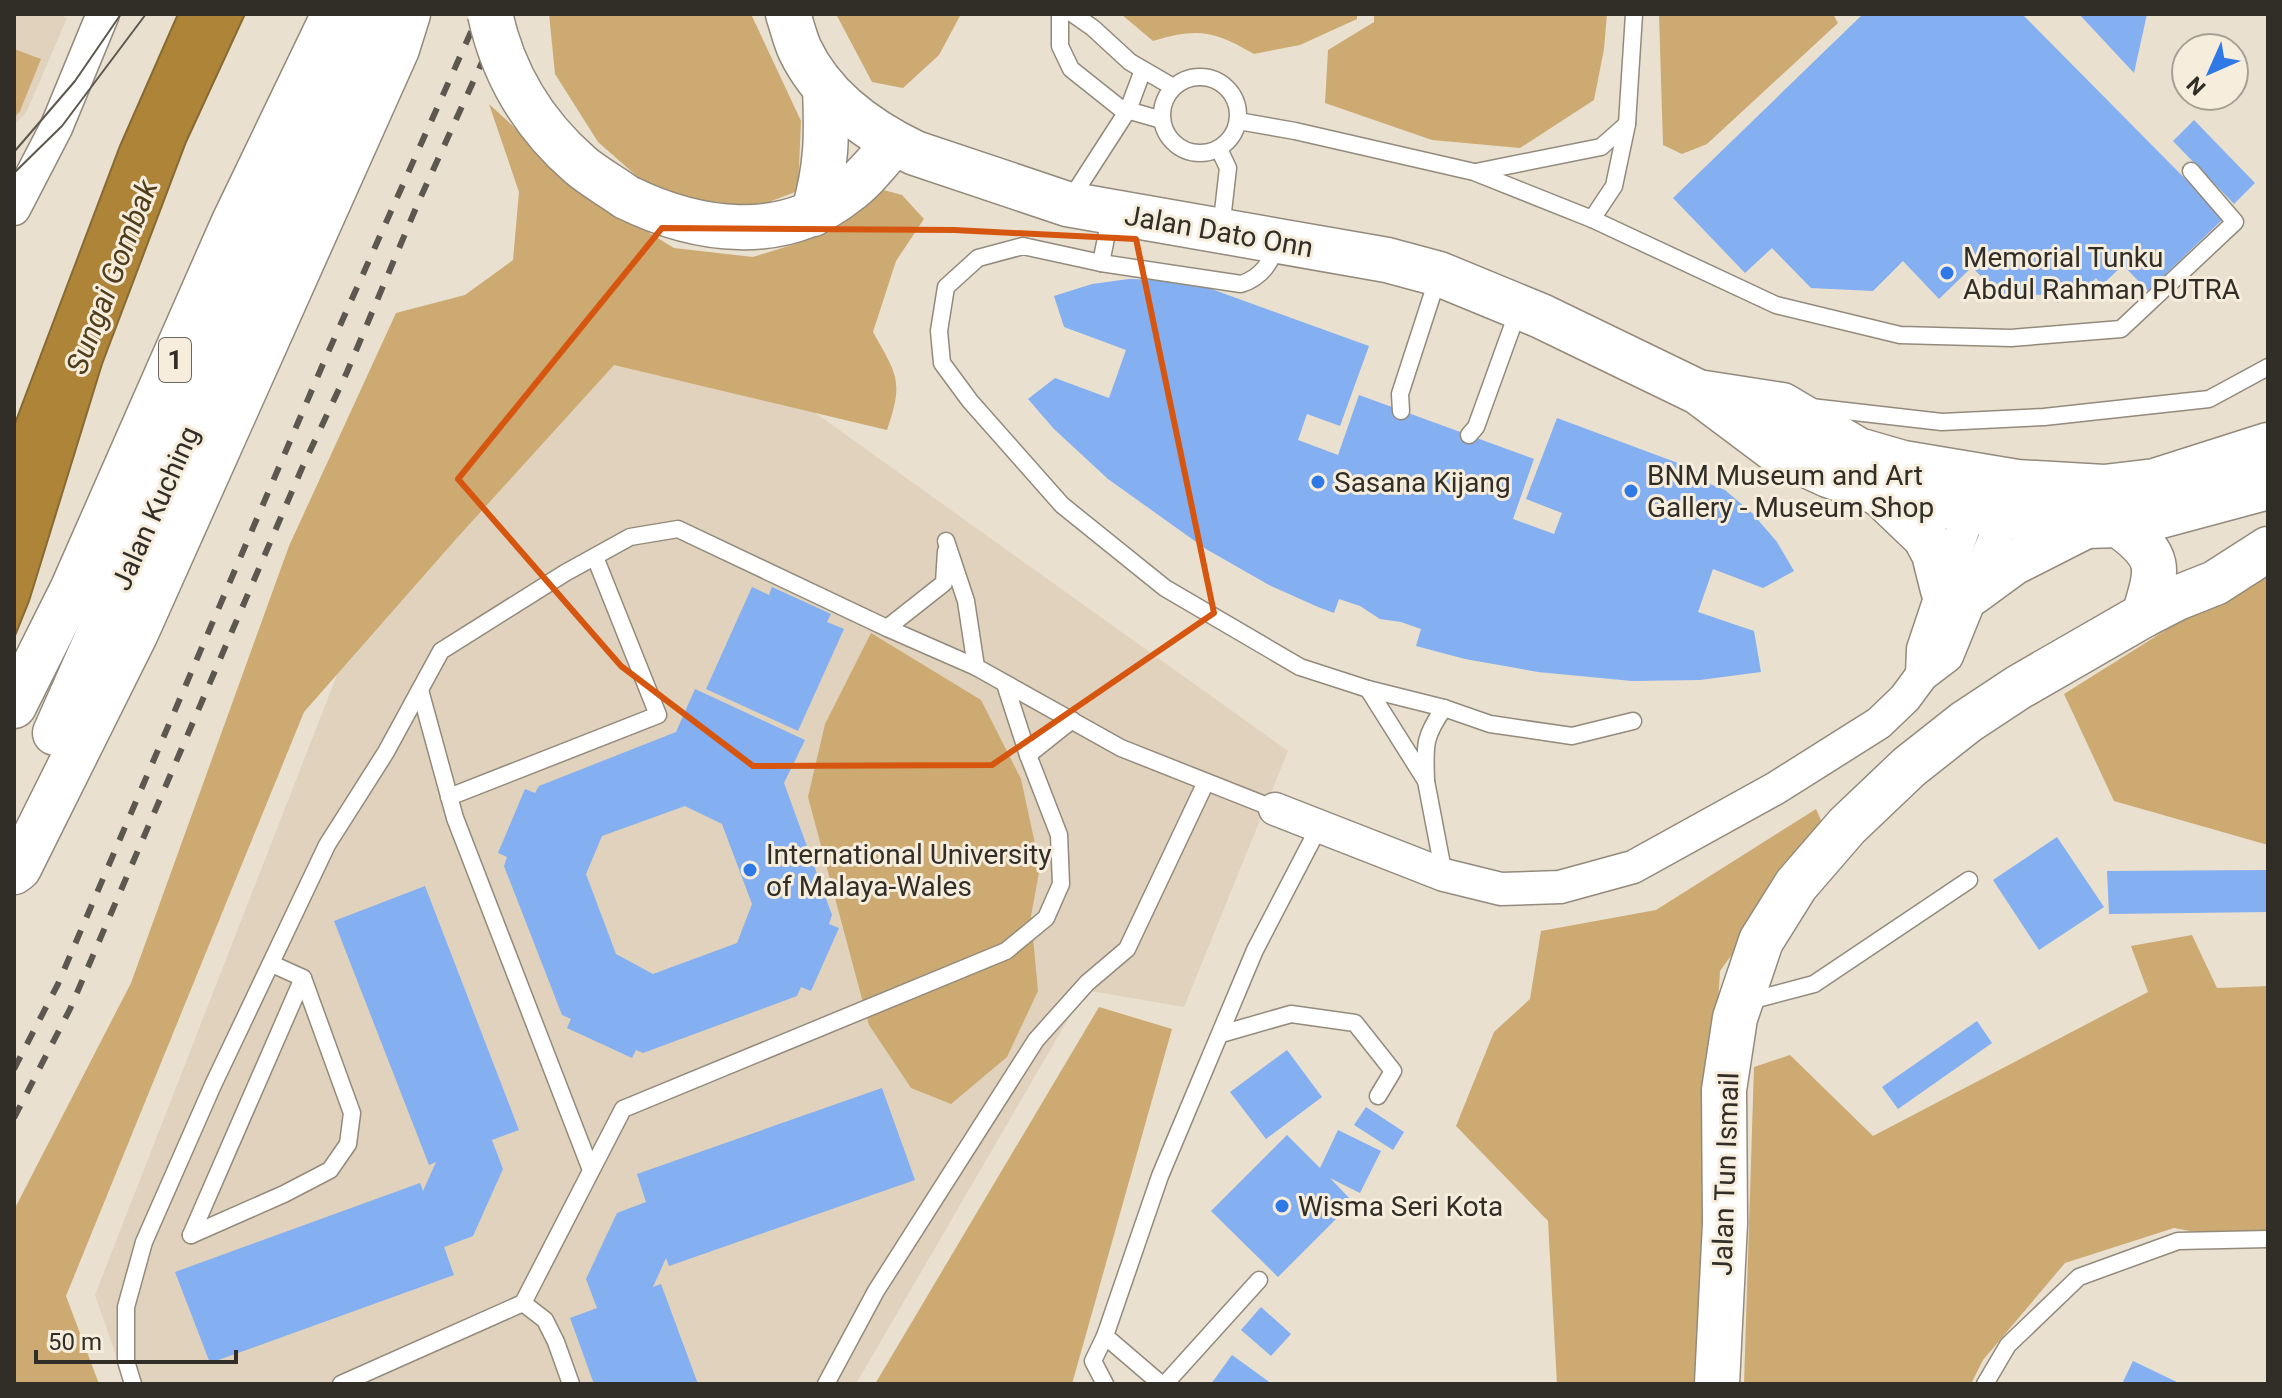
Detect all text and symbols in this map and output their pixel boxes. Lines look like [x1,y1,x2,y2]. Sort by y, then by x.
north arrow [2170,32,2250,112]
text: N [2182,71,2211,100]
water label: Sungai Gombak [58,174,165,379]
street label: Jalan Dato Onn [1122,199,1316,264]
place label: Memorial Tunku Abdul Rahman PUTRA [1963,241,2240,306]
marker: Memorial Tunku Abdul Rahman PUTRA [1938,264,1956,282]
road number: 1 [159,338,191,382]
street label: Jalan Kuching [105,421,206,595]
place label: BNM Museum and Art Gallery - Museum Shop [1647,459,1934,524]
place label: Sasana Kijang [1334,466,1511,499]
marker: Sasana Kijang [1309,473,1327,491]
marker: BNM Museum and Art Gallery - Museum Shop [1622,482,1640,500]
place label: International University of Malaya-Wales [766,838,1051,903]
marker: International University of Malaya-Wales [741,861,759,879]
street label: Jalan Tun Ismail [1705,1072,1746,1276]
place label: Wisma Seri Kota [1298,1190,1503,1223]
marker: Wisma Seri Kota [1273,1197,1291,1215]
scale bar [36,1314,236,1364]
text: 50 m [48,1328,102,1356]

